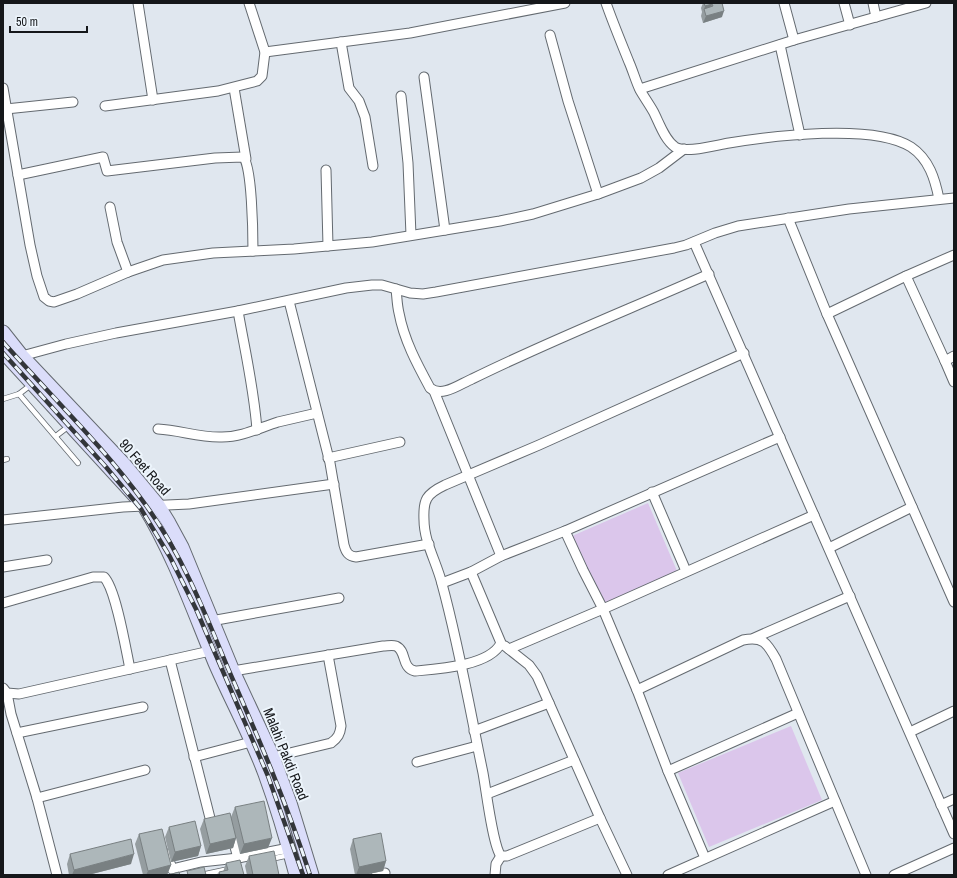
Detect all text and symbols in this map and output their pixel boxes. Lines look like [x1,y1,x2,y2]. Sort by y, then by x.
scale bar [10,8,87,34]
text: 50 m [16,14,38,30]
street label: 90 Feet Road [116,435,174,499]
street label: Malahi Pakdi Road [259,705,313,803]

